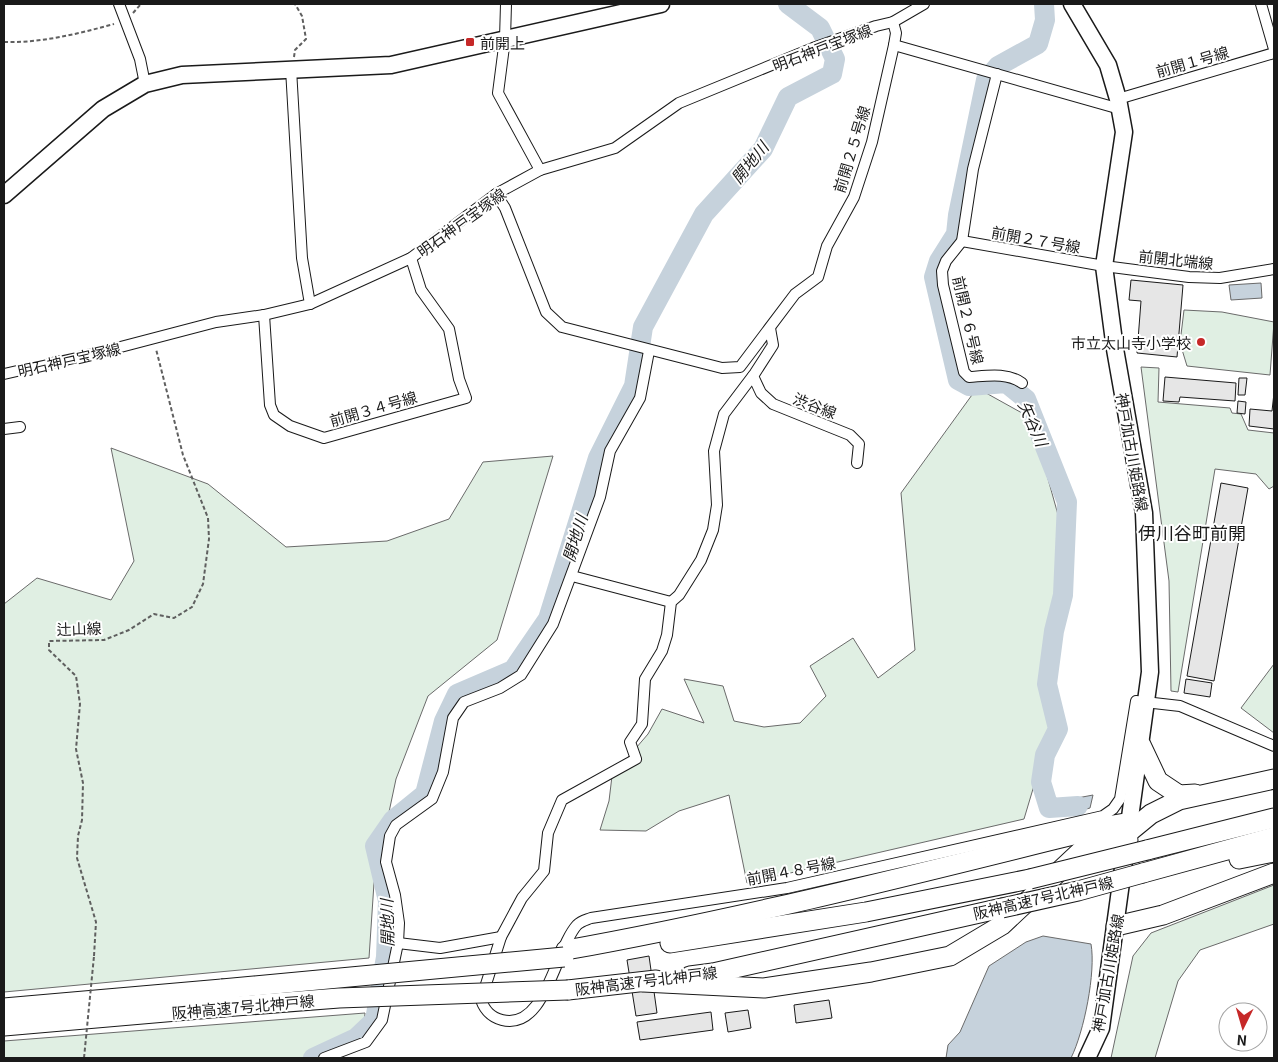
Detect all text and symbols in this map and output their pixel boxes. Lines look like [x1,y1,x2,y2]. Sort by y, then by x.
street label: 明石神戸宝塚線 [769,18,875,76]
place label: 前開上 [480,32,525,53]
marker: 前開上 [464,36,476,48]
street label: 前開１号線 [1153,41,1231,81]
street label: 前開２５号線 [828,103,874,195]
water label: 開地川 [725,134,775,188]
street label: 明石神戸宝塚線 [412,183,510,261]
street label: 前開２７号線 [990,221,1082,257]
street label: 前開北端線 [1138,245,1214,273]
street label: 前開２６号線 [949,274,989,366]
place label: 市立太山寺小学校 [1071,332,1191,353]
marker: 市立太山寺小学校 [1195,336,1207,348]
street label: 明石神戸宝塚線 [15,337,123,381]
street label: 前開３４号線 [327,386,419,430]
street label: 渋谷線 [790,387,840,423]
street label: 神戸加古川姫路線 [1112,391,1154,513]
water label: 矢谷川 [1013,396,1056,452]
water label: 開地川 [556,510,593,564]
district label: 伊川谷町前開 [1138,519,1246,545]
street label: 辻山線 [56,617,102,639]
street label: 前開４８号線 [745,851,837,889]
street label: 阪神高速7号北神戸線 [971,871,1115,923]
water label: 開地川 [374,897,398,947]
street label: 神戸加古川姫路線 [1086,912,1128,1034]
street label: 阪神高速7号北神戸線 [574,961,718,999]
street label: 阪神高速7号北神戸線 [171,989,315,1023]
north arrow [1218,1002,1268,1052]
text: N [1236,1031,1248,1051]

